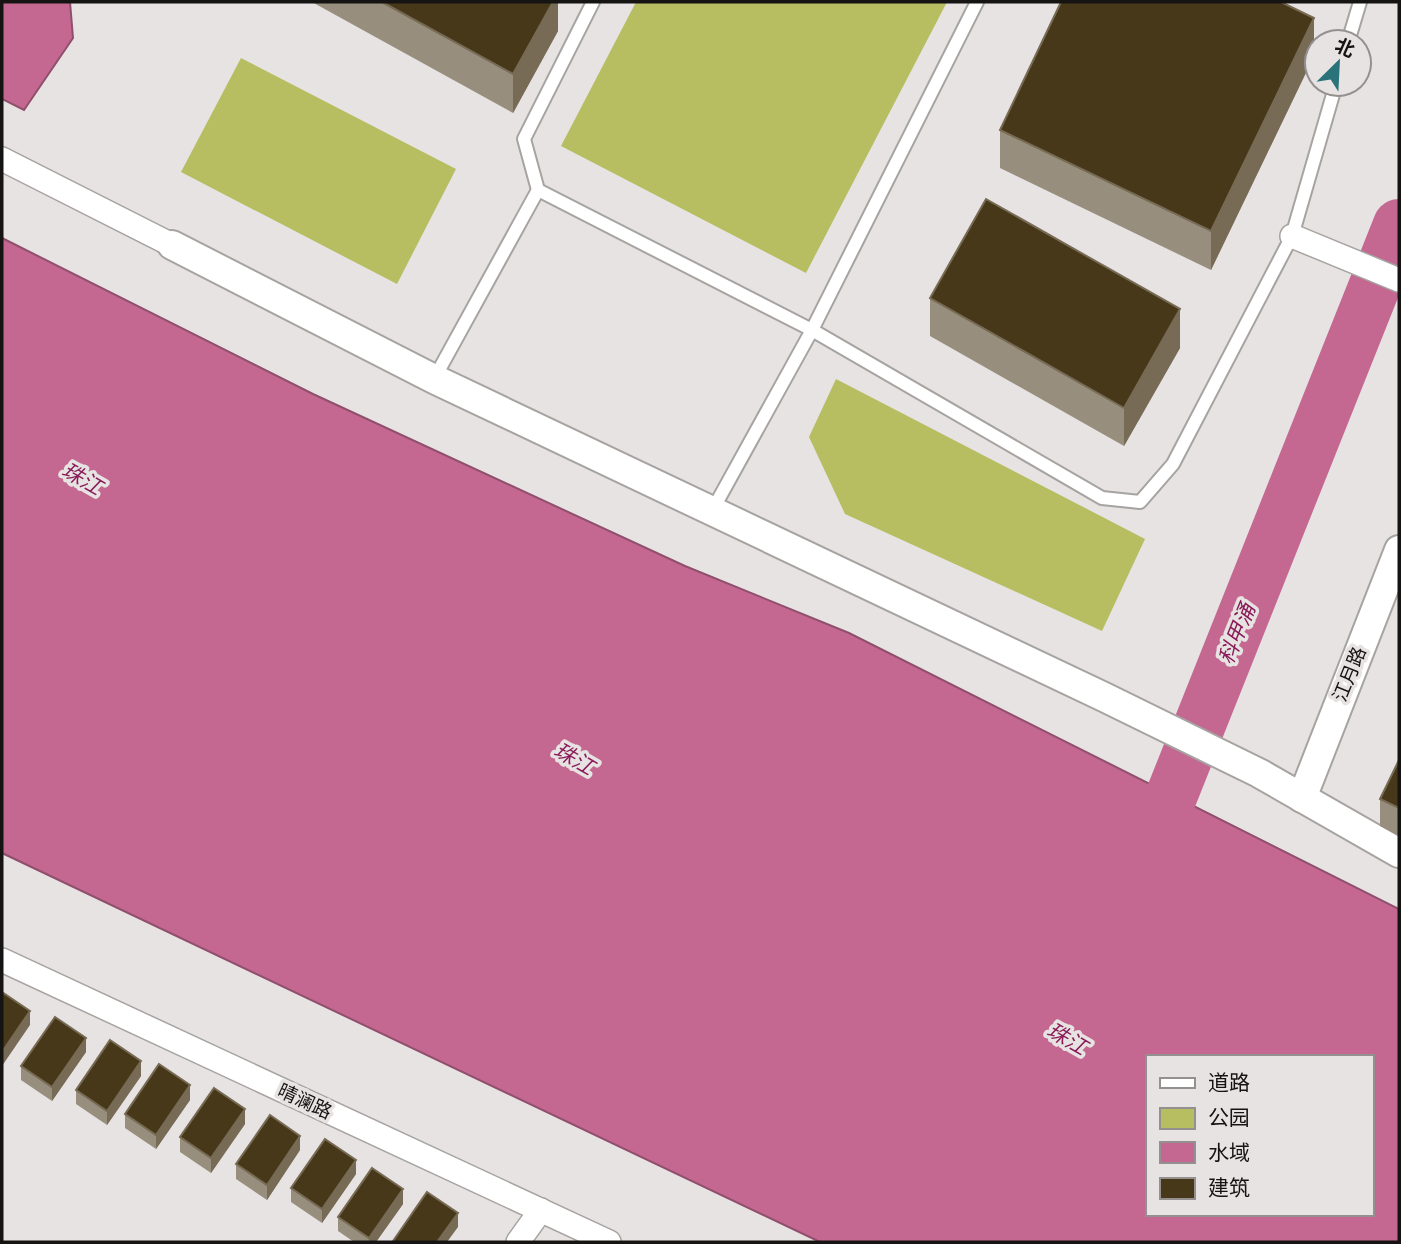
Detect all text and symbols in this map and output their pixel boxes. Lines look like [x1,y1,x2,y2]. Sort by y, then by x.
north arrow [1303,28,1373,98]
text: 北 [1331,32,1359,63]
water label: 珠江 [57,456,109,503]
water label: 科甲涌 [1211,597,1263,668]
street label: 江月路 [1326,643,1372,705]
water label: 珠江 [549,736,601,783]
water label: 珠江 [1042,1016,1094,1063]
legend [1146,1055,1373,1216]
text: 道路 [1208,1068,1250,1097]
street label: 晴澜路 [274,1077,336,1125]
text: 公园 [1208,1103,1250,1132]
text: 水域 [1208,1138,1250,1167]
text: 建筑 [1208,1173,1250,1202]

